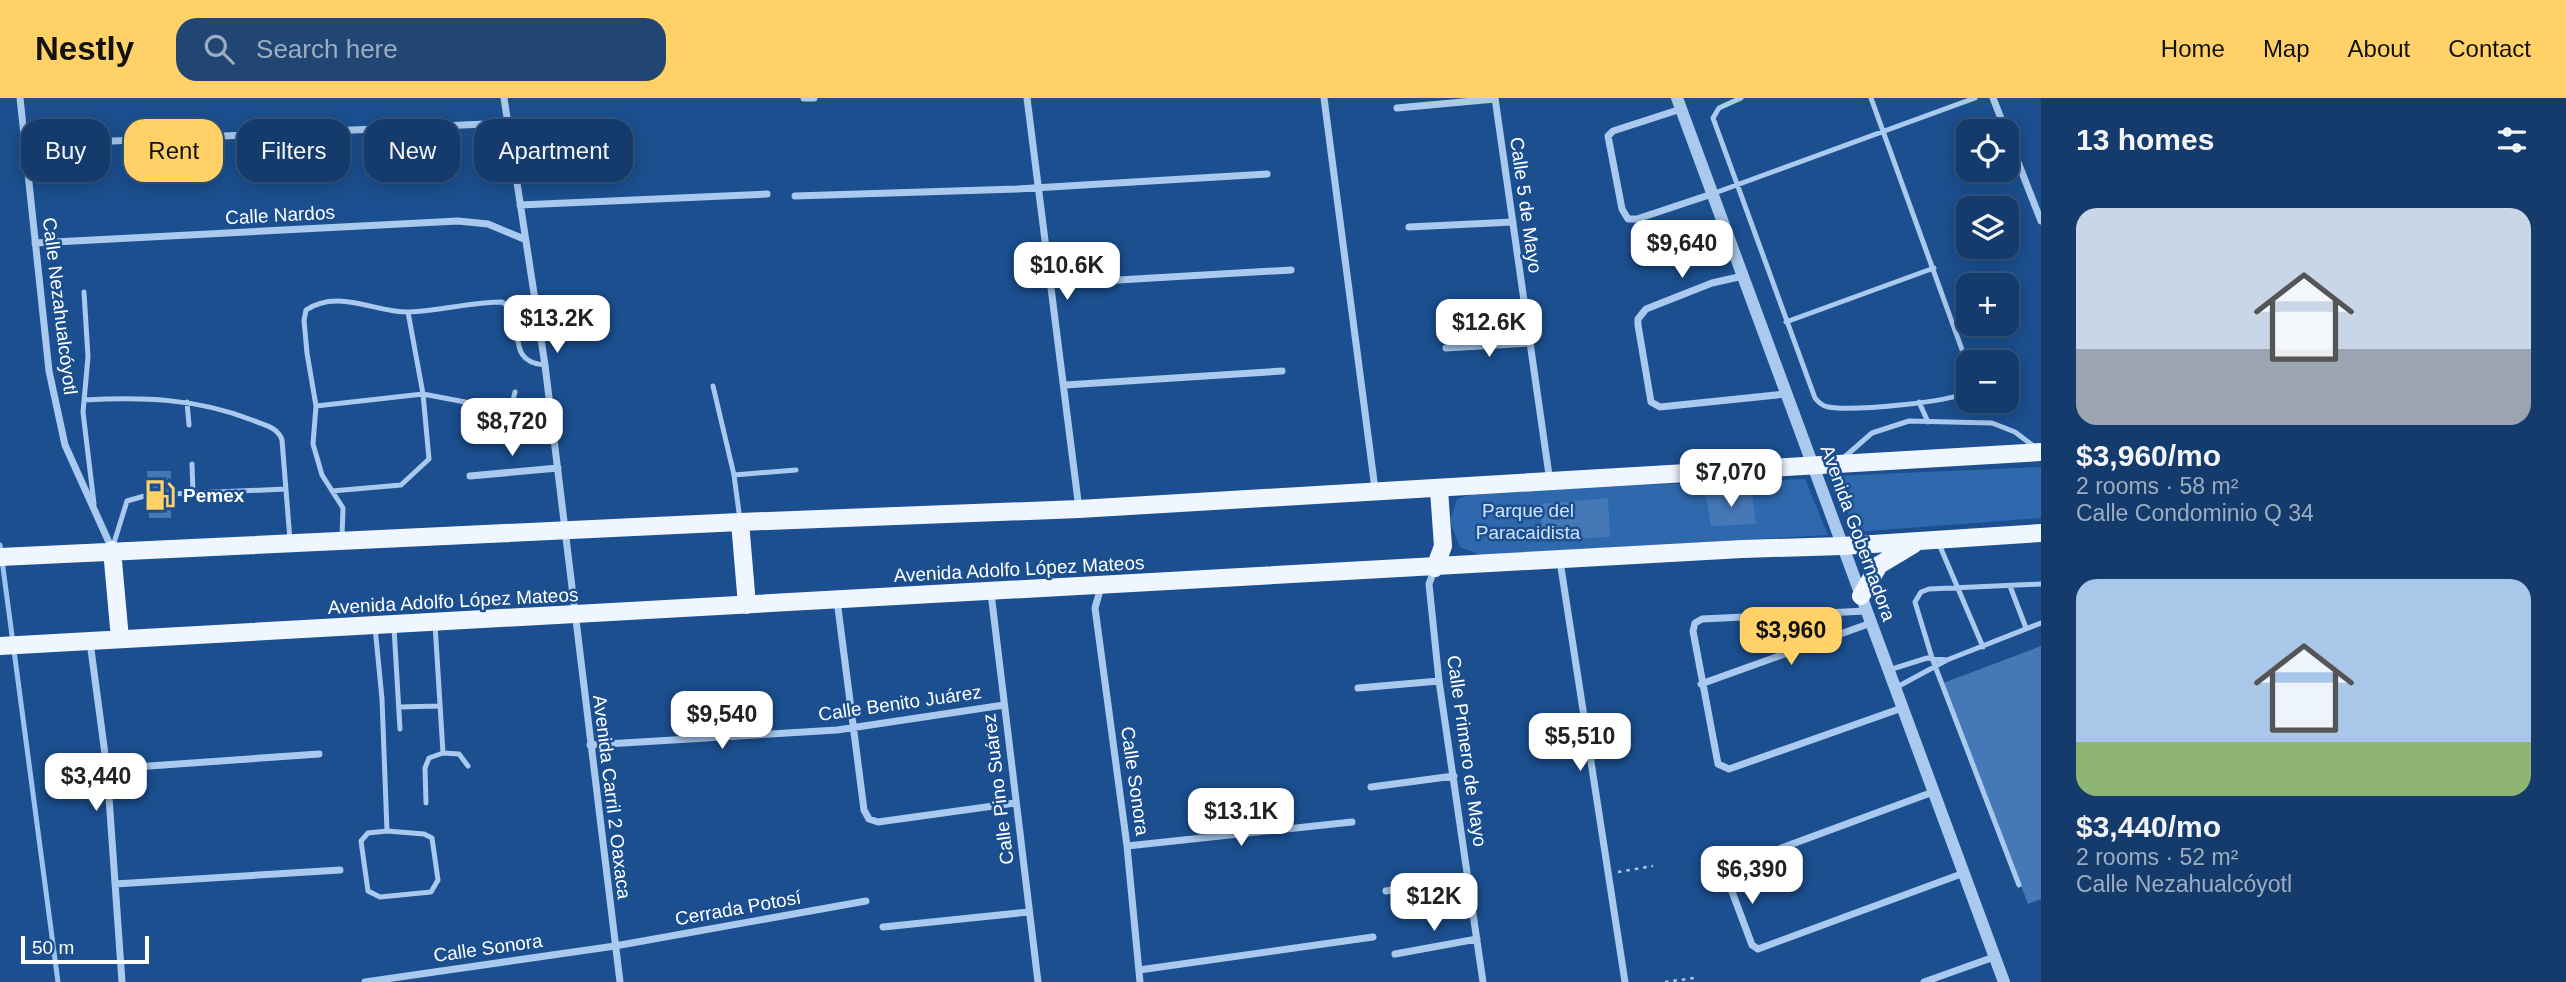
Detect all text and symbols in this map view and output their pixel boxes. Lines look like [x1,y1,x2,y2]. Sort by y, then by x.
search box [176,18,666,81]
text: Nestly [35,30,134,67]
icon: search [200,30,238,68]
text: Search here [256,34,398,64]
text: Home [2161,35,2225,62]
text: Map [2263,35,2310,62]
text: About [2348,35,2410,62]
text: Contact [2448,35,2531,62]
chip: Buy [21,119,110,182]
chip: Rent [124,119,223,182]
chip: Filters [237,119,350,182]
chip: New [364,119,460,182]
chip: Apartment [474,119,633,182]
map controls [1956,119,2019,413]
button: locate [1956,119,2019,182]
icon: filters [2493,121,2531,159]
text: 13 homes [2076,123,2214,156]
street label: Calle 5 de Mayo [1506,136,1546,274]
button: layers [1956,196,2019,259]
street label: Calle Nardos [225,202,335,228]
street label: Calle Nezahualcóyotl [39,216,81,396]
pin: $9,640 [1625,220,1739,280]
text: $9,640 [1647,230,1717,256]
pin: $10.6K [1010,242,1124,302]
text: $10.6K [1030,252,1104,278]
icon: home [2241,254,2367,380]
button: + [1956,273,2019,336]
pin: $13.2K [500,296,614,355]
pin: $12.6K [1432,300,1546,359]
text: $13.2K [520,305,594,331]
text: $12.6K [1452,309,1526,335]
button: − [1956,350,2019,413]
pin: $8,720 [455,398,569,458]
text: $8,720 [477,408,547,434]
text: $3,960/mo [2076,439,2221,472]
street label: Avenida Gobernadora [1816,442,1900,624]
pin: $7,070 [1674,450,1788,509]
text: $7,070 [1696,459,1766,485]
text: 2 rooms · 58 m² [2076,473,2238,499]
fuel station icon: Pemex [143,478,177,512]
place label: Pemex [183,485,245,506]
park label: Parque del Paracaidista [1476,500,1581,543]
text: Calle Condominio Q 34 [2076,500,2314,526]
street label: Avenida Adolfo López Mateos [893,552,1145,586]
street label: Avenida Adolfo López Mateos [327,584,579,618]
pin: $3,960 [1734,608,1848,667]
text: $3,960 [1756,617,1826,643]
icon: home [2241,625,2367,751]
street label: Calle Primero de Mayo [1443,654,1491,848]
street label: Calle Benito Juárez [817,681,983,725]
pin: $9,540 [665,692,779,751]
street label: Avenida Carril 2 Oaxaca [589,694,635,901]
text: $9,540 [687,701,757,727]
street label: Calle Pino Suárez [978,712,1018,866]
pin: $5,510 [1523,714,1637,773]
text: $5,510 [1545,723,1615,749]
street label: Calle Sonora [1117,725,1153,837]
pin: $3,440 [39,754,153,813]
text: $3,440 [61,763,131,789]
pin: $13.1K [1184,788,1298,848]
text: $13.1K [1204,798,1278,824]
text: $3,440/mo [2076,810,2221,843]
text: 2 rooms · 52 m² [2076,844,2238,870]
pin: $6,390 [1695,846,1809,906]
text: $6,390 [1717,856,1787,882]
text: Calle Nezahualcóyotl [2076,871,2292,897]
pin: $12K [1393,874,1475,933]
text: $12K [1407,883,1461,909]
street label: Cerrada Potosí [673,886,803,929]
street label: Calle Sonora [432,930,544,966]
scale bar [21,933,149,965]
text: 50 m [32,937,74,958]

